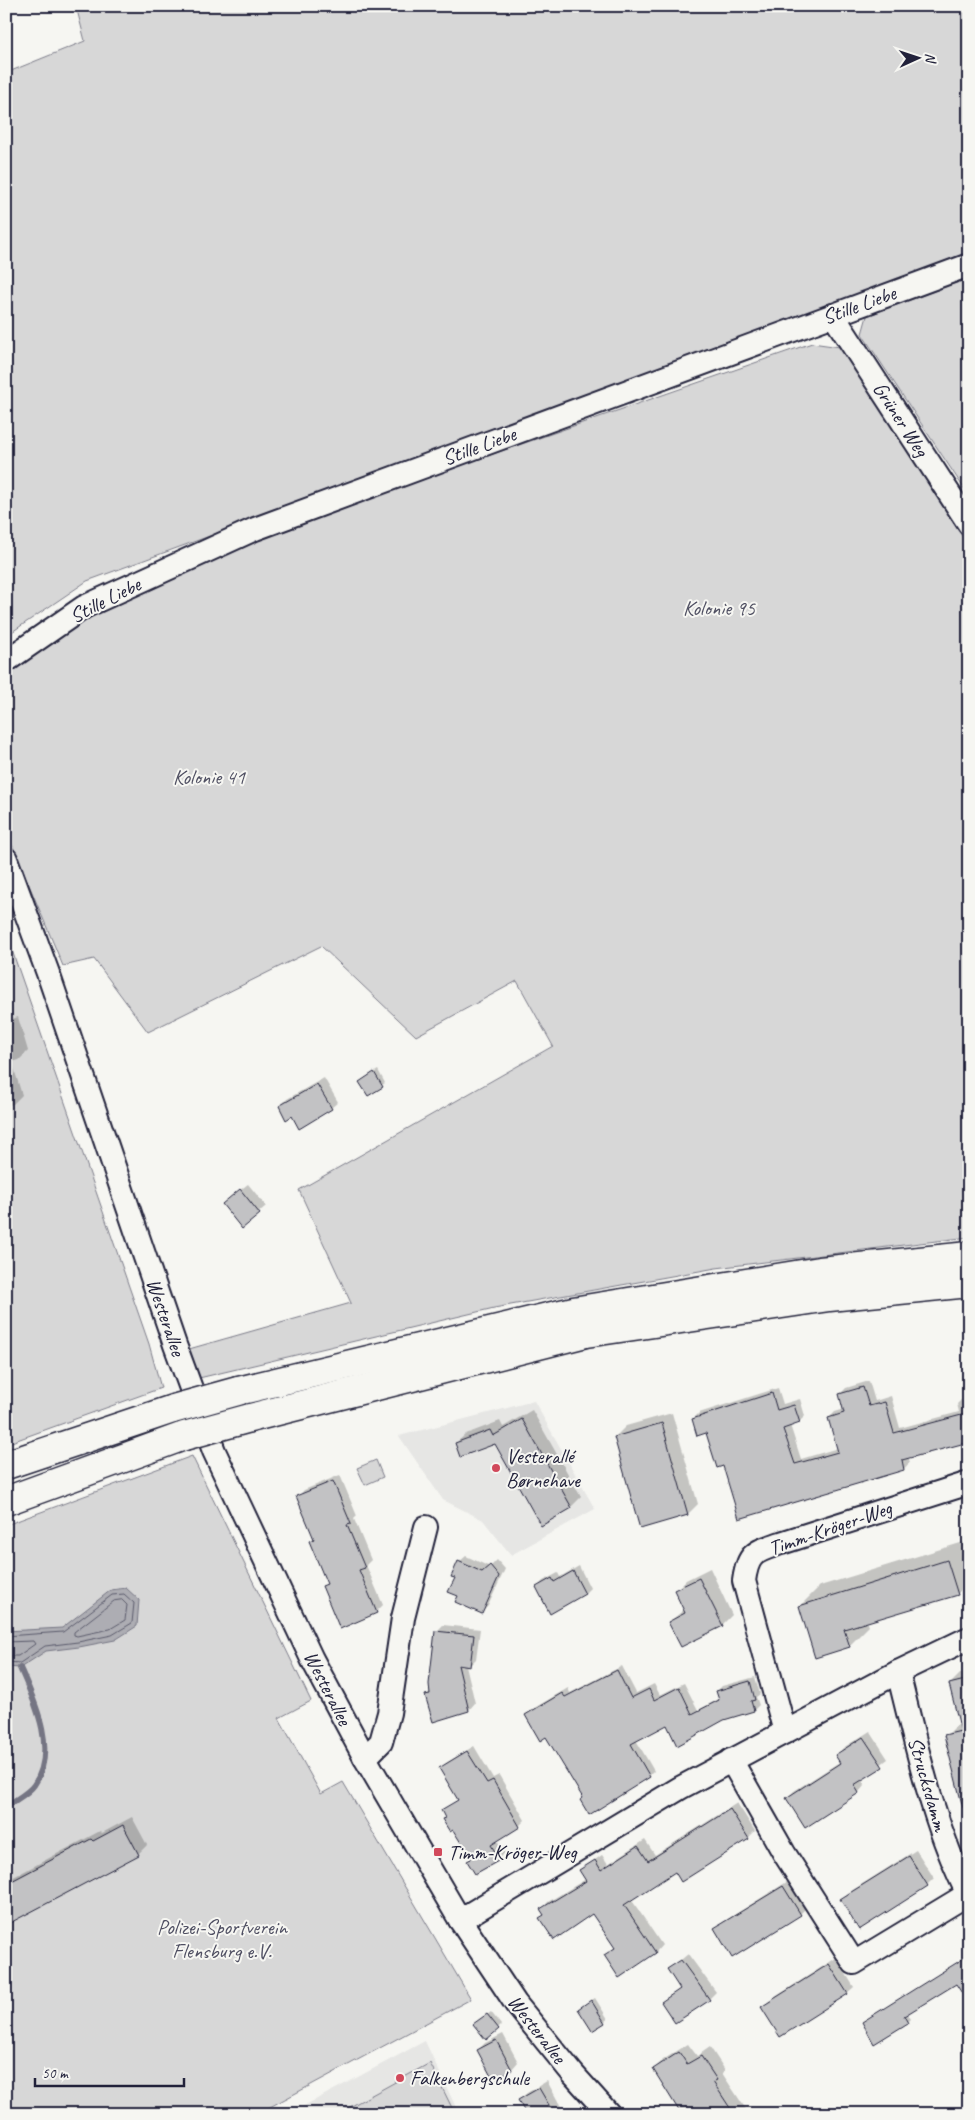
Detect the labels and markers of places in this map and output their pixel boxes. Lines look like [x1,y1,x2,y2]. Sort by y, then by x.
place label: Vesterallé Børnehave [506,1443,581,1493]
marker: Vesterallé Børnehave [490,1462,502,1474]
place label: Timm-Kröger-Weg [448,1839,578,1865]
marker: Timm-Kröger-Weg [432,1846,444,1858]
place label: Falkenbergschule [410,2065,530,2091]
marker: Falkenbergschule [394,2072,406,2084]

